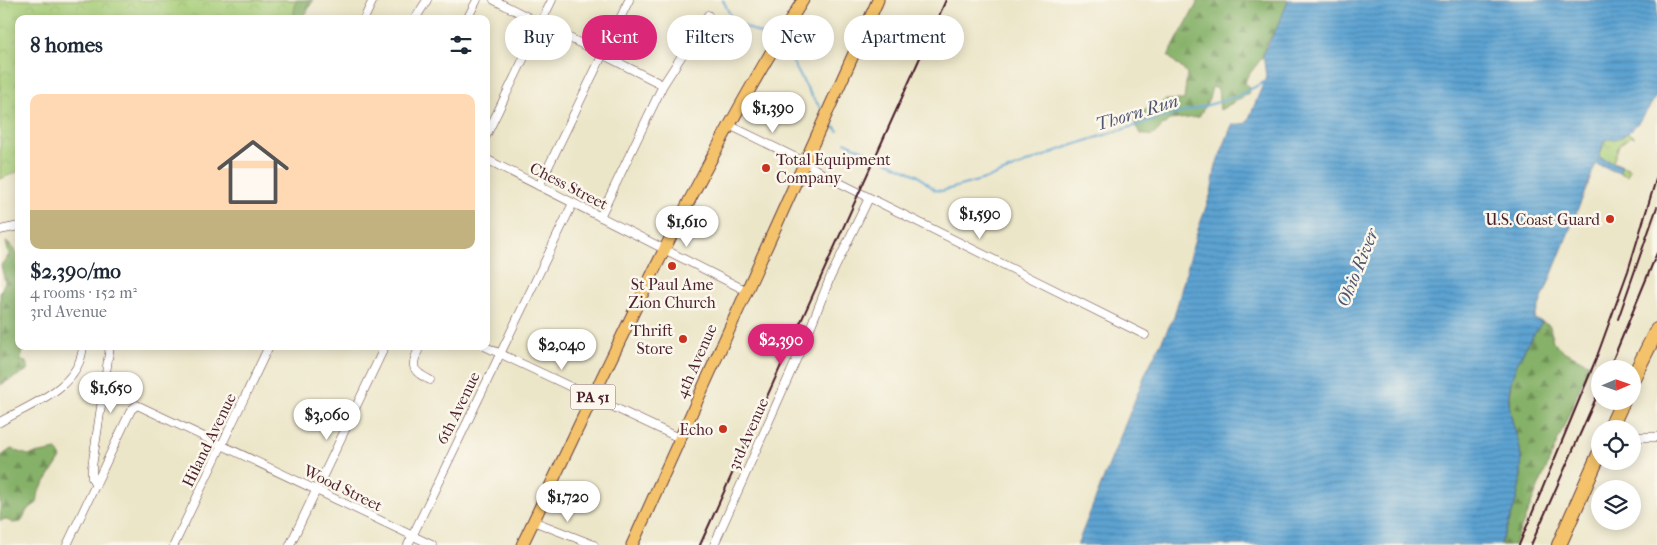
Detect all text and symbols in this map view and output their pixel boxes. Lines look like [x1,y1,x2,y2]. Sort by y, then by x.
chip: Buy [505,15,572,60]
chip: Rent [582,15,657,60]
chip: Filters [667,15,752,60]
chip: New [762,15,834,60]
chip: Apartment [844,15,964,60]
icon: filters [447,31,475,59]
text: 8 homes [30,33,103,57]
water label: Thorn Run [1093,90,1181,136]
pin: $1,390 [732,92,814,134]
text: $1,390 [752,98,794,117]
icon: home [208,127,298,217]
place label: Total Equipment Company [776,150,891,187]
street label: Chess Street [527,158,611,214]
marker: Total Equipment Company [760,162,772,174]
pin: $1,590 [939,198,1021,240]
text: $1,590 [959,204,1001,223]
pin: $1,610 [646,206,728,248]
place label: U.S. Coast Guard [1485,210,1600,229]
text: $1,610 [667,212,707,231]
marker: U.S. Coast Guard [1604,213,1616,225]
water label: Ohio River [1333,224,1384,310]
text: $2,390/mo [30,259,121,283]
marker: St Paul Ame Zion Church [666,260,678,272]
place label: St Paul Ame Zion Church [628,275,716,312]
text: 4 rooms · 152 m² [30,283,137,302]
text: 3rd Avenue [30,302,107,321]
place label: Thrift Store [630,321,673,358]
street label: 4th Avenue [671,321,721,401]
pin: $2,390 [740,324,822,366]
pin: $2,040 [521,328,603,371]
text: $2,390 [759,330,803,349]
marker: Thrift Store [677,333,689,345]
text: $2,040 [538,335,586,354]
north arrow [1591,360,1641,410]
map controls [1591,360,1641,530]
street label: 6th Avenue [432,369,484,447]
pin: $1,650 [70,372,152,414]
text: $1,650 [90,378,132,397]
road number: PA 51 [570,384,616,410]
street label: Hiland Avenue [178,390,240,490]
street label: 3rd Avenue [724,395,772,473]
pin: $3,060 [286,398,368,441]
text: $3,060 [305,405,350,424]
place label: Echo [679,420,713,439]
button: locate [1591,420,1641,470]
marker: Echo [717,423,729,435]
street label: Wood Street [300,460,386,515]
pin: $1,720 [527,480,609,523]
button: layers [1591,480,1641,530]
text: $1,720 [547,487,589,506]

